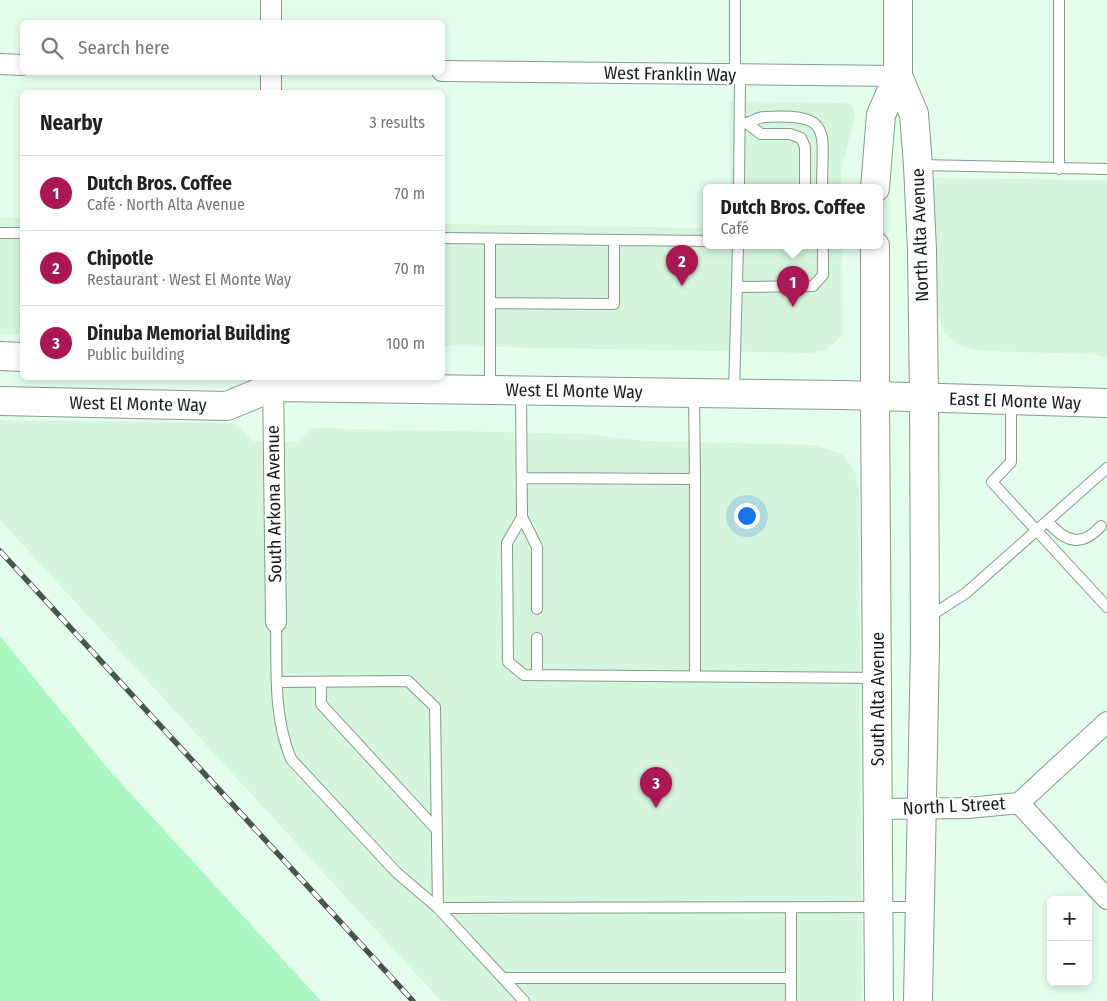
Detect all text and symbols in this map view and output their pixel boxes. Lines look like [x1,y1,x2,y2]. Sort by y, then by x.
search box [20,20,445,75]
icon: search [38,34,66,62]
text: Search here [78,36,170,59]
street label: West Franklin Way [604,62,736,86]
text: Nearby [40,110,102,136]
text: 3 results [369,113,425,132]
street label: North Alta Avenue [907,168,933,302]
text: Dutch Bros. Coffee [87,172,232,195]
text: 1 [53,184,59,203]
text: 70 m [394,184,425,203]
popup [703,184,883,249]
text: Café · North Alta Avenue [87,195,245,214]
text: Dutch Bros. Coffee [721,196,865,219]
text: Café [721,219,749,238]
pin: 2 [666,245,698,286]
text: Chipotle [87,247,153,270]
text: 2 [52,259,60,278]
text: 70 m [394,259,425,278]
pin: 1 [777,266,809,307]
text: Restaurant · West El Monte Way [87,270,291,289]
text: Dinuba Memorial Building [87,322,290,345]
text: 3 [52,334,60,353]
text: 100 m [386,334,425,353]
text: Public building [87,345,184,364]
street label: West El Monte Way [505,379,643,403]
street label: East El Monte Way [949,388,1081,414]
street label: West El Monte Way [69,392,207,416]
street label: South Arkona Avenue [262,425,286,583]
your location [734,503,760,529]
street label: South Alta Avenue [867,632,889,766]
pin: 3 [640,767,672,808]
street label: North L Street [902,792,1006,820]
map controls [1047,896,1092,986]
button: + [1047,896,1092,941]
button: − [1047,941,1092,986]

